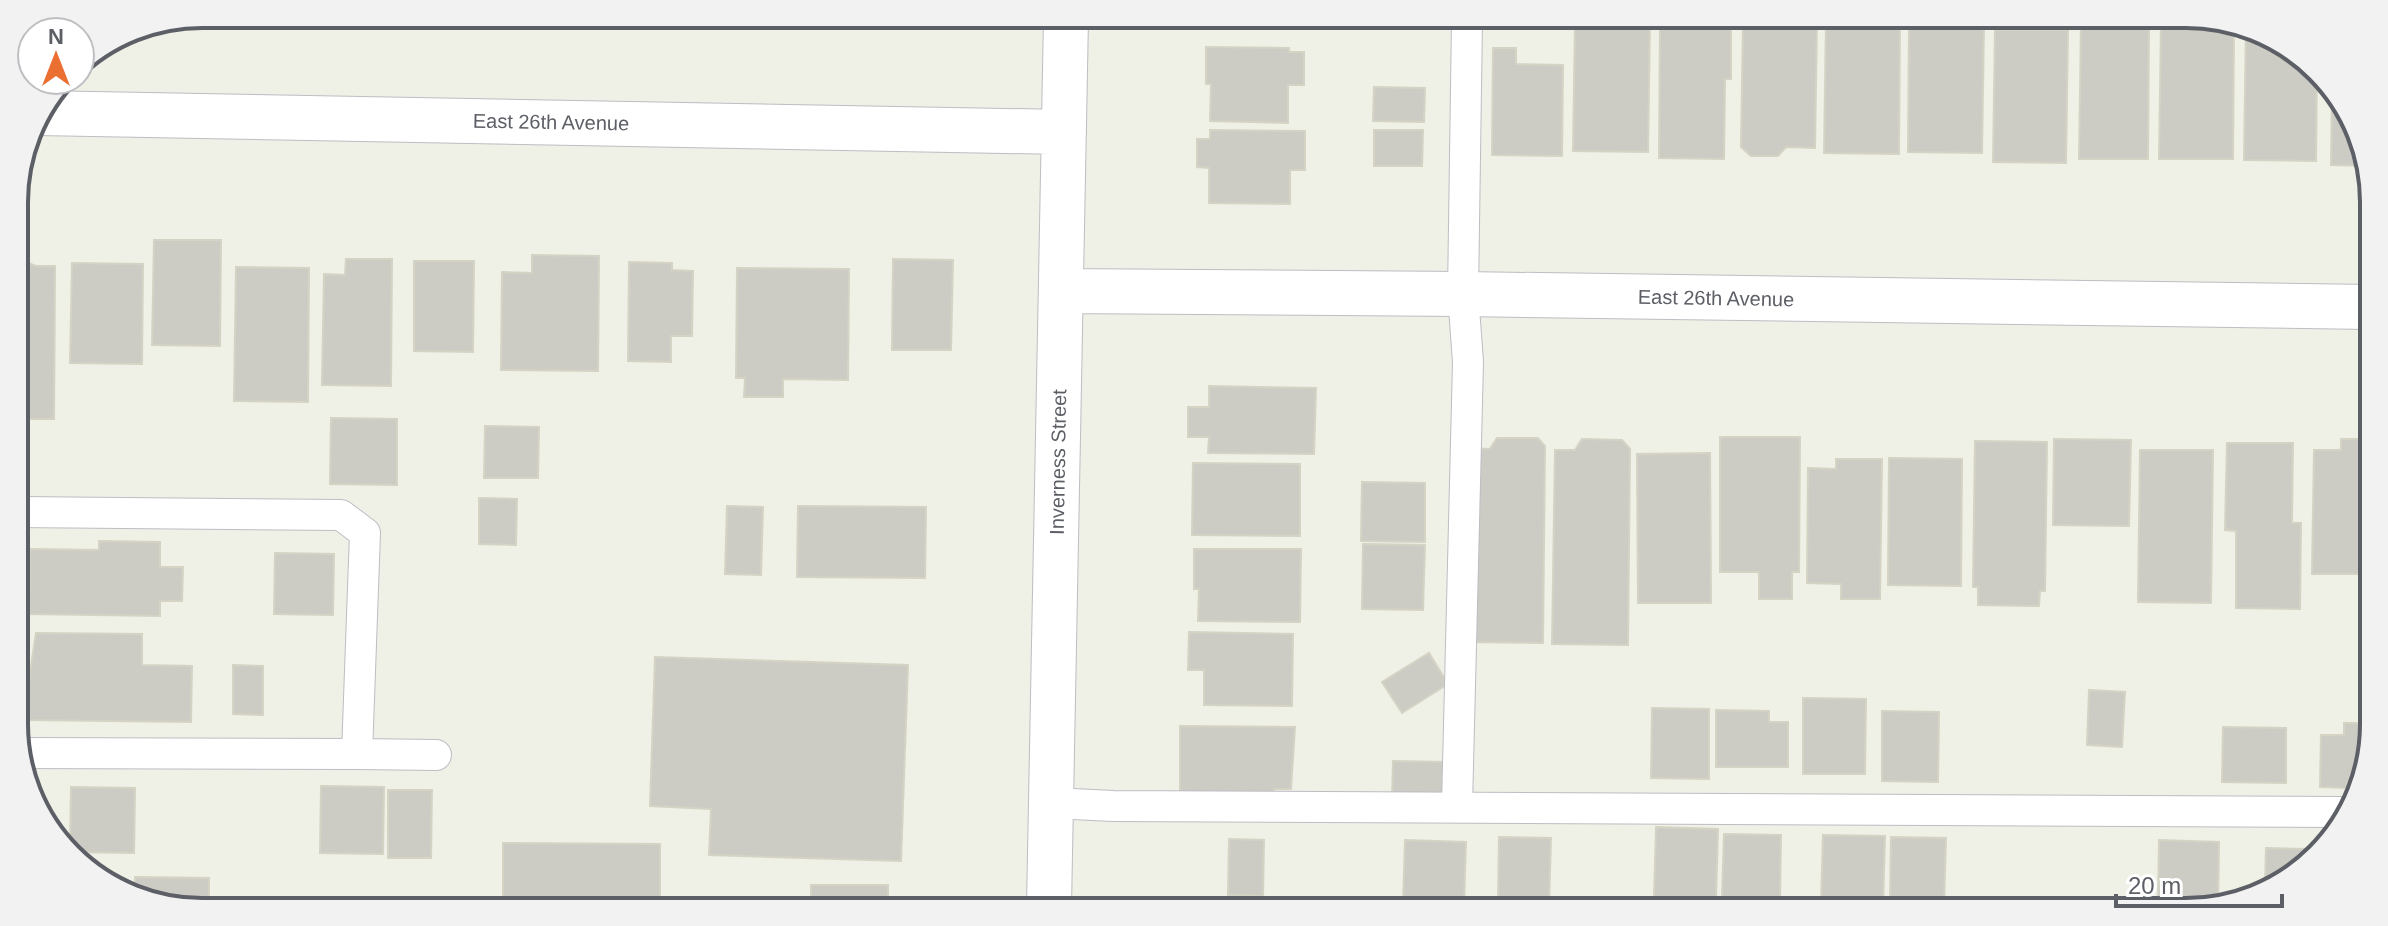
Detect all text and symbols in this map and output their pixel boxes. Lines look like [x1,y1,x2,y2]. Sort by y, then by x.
north arrow [16,16,96,96]
text: N [48,24,64,49]
street label: East 26th Avenue [473,110,629,134]
street label: East 26th Avenue [1638,286,1794,310]
street label: Inverness Street [1046,389,1070,535]
scale bar [2116,858,2282,908]
text: 20 m [2128,872,2181,899]

